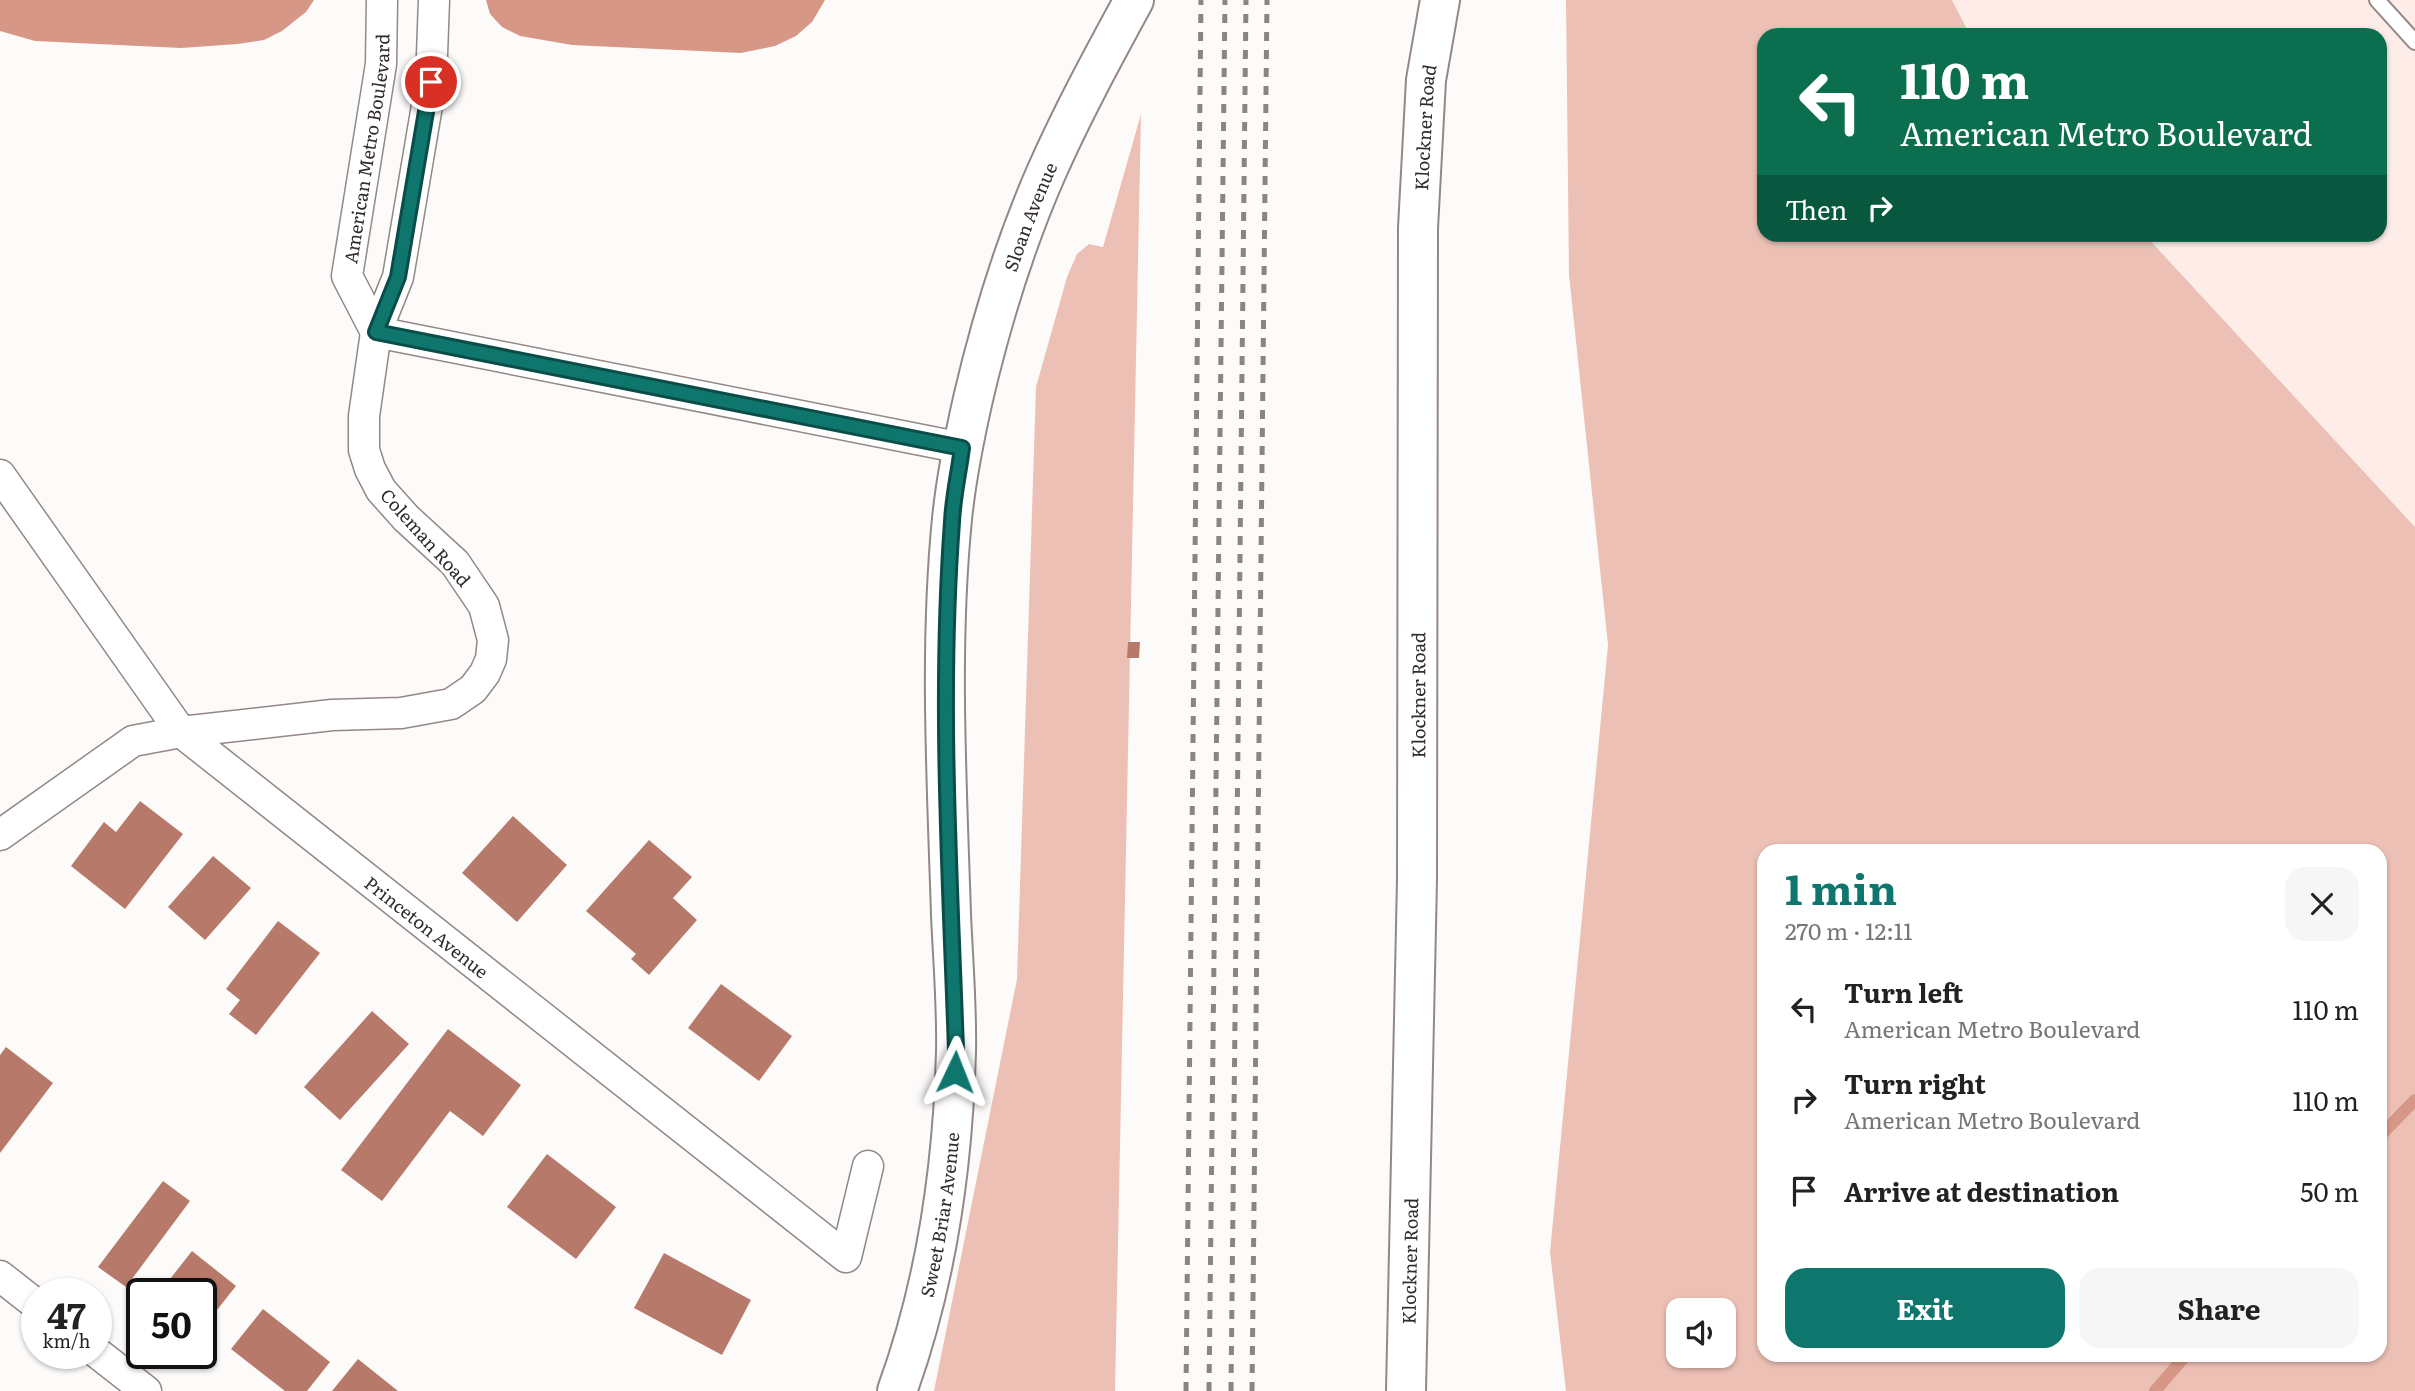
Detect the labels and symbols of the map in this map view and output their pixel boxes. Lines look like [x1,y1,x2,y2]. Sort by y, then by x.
street label: American Metro Boulevard [336,33,395,265]
pin [401,52,461,112]
street label: Klockner Road [1407,62,1442,191]
street label: Sloan Avenue [996,157,1063,275]
street label: Coleman Road [374,482,478,592]
street label: Klockner Road [1404,632,1431,758]
street label: Princeton Avenue [359,869,495,984]
position arrow [918,1035,992,1109]
street label: Sweet Briar Avenue [912,1131,965,1300]
street label: Klockner Road [1394,1197,1424,1325]
speed limit sign: 50 [126,1278,217,1369]

